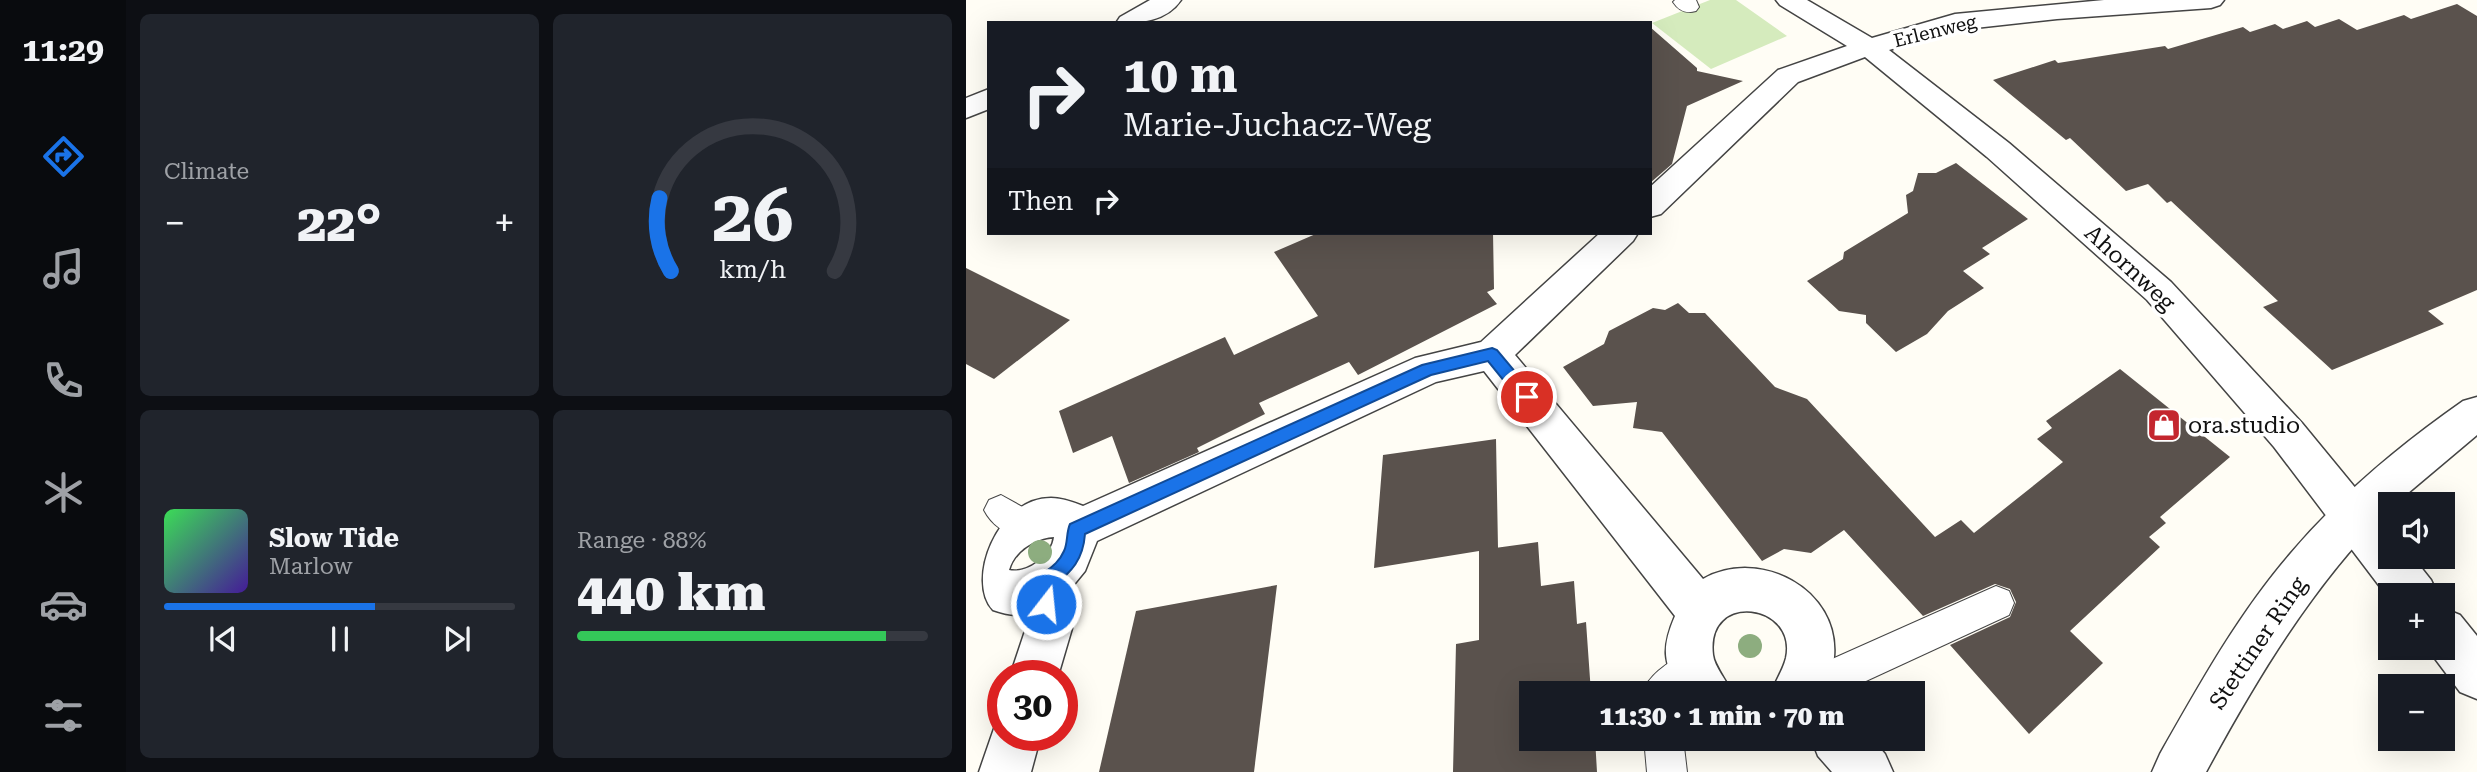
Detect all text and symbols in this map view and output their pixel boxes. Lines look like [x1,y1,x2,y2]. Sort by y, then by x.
street label: Erlenweg [1891,10,1979,52]
text: 11:29 [22,31,104,69]
text: 10 m [1123,47,1238,104]
icon: right [1008,49,1099,140]
text: Marie-Juchacz-Weg [1123,106,1431,144]
icon: directions [39,132,88,181]
text: Climate [164,158,249,185]
text: 26 [712,174,793,259]
icon: right [1087,182,1125,220]
text: Then [1008,186,1073,216]
text: 22° [297,193,382,254]
text: − [164,201,185,245]
text: + [494,201,515,245]
street label: Ahornweg [2079,219,2181,317]
icon: music [39,244,88,293]
text: km/h [719,255,786,284]
icon: phone [39,356,88,405]
pin [1497,367,1557,427]
icon: arrive [1508,378,1546,416]
shop icon: ora.studio [2145,406,2183,444]
place label: ora.studio [2188,412,2300,439]
icon: climate [39,468,88,517]
map controls [2378,492,2455,751]
button: sound [2378,492,2455,569]
text: Slow Tide [269,523,399,553]
text: Range · 88% [577,527,706,554]
text: Marlow [269,553,352,580]
text: 440 km [577,562,765,623]
position arrow [1009,567,1083,641]
street label: Stettiner Ring [2204,572,2312,714]
icon: car [39,580,88,629]
button: + [2378,583,2455,660]
icon: previous [204,620,242,658]
icon: pause [321,620,359,658]
icon: next [438,620,476,658]
speed limit sign: 30 [987,660,1078,751]
button: − [2378,674,2455,751]
icon: filters [39,691,88,740]
text: 11:30 · 1 min · 70 m [1600,701,1844,731]

